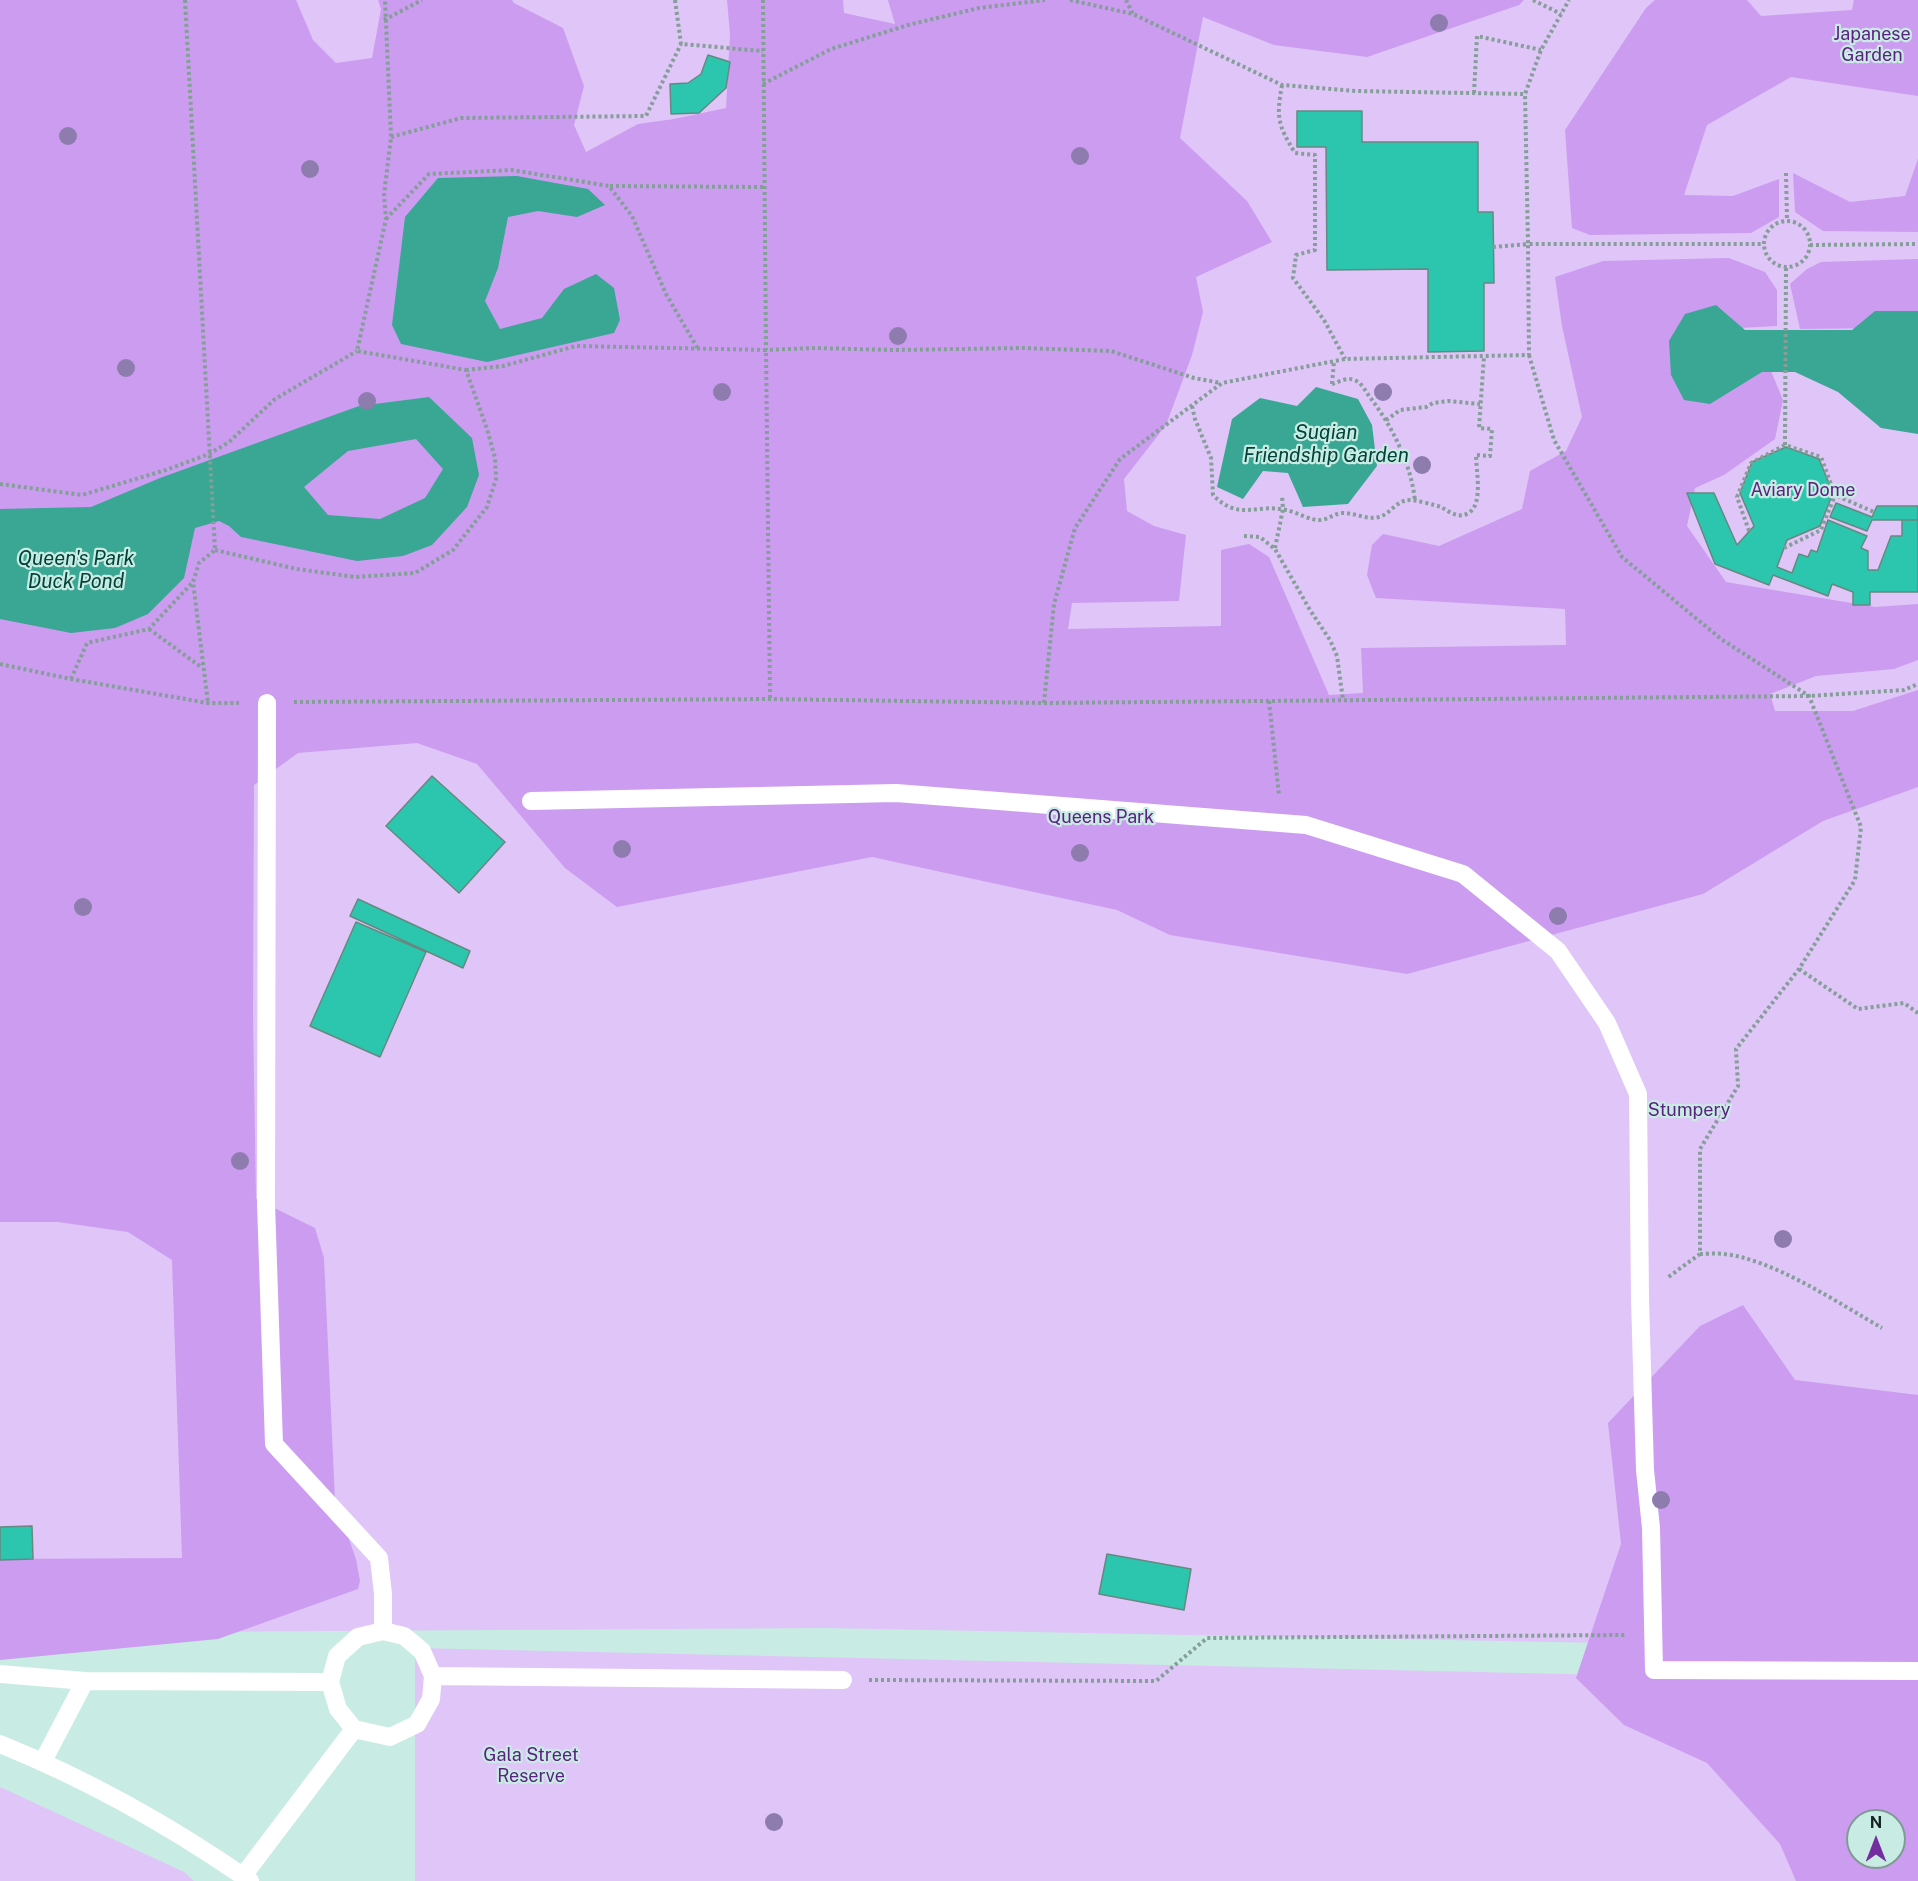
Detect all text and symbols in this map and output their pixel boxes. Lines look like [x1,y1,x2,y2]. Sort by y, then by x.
park label: Japanese Garden [1833,23,1911,66]
water label: Suqian Friendship Garden [1243,421,1409,468]
park label: Aviary Dome [1751,479,1855,501]
water label: Queen's Park Duck Pond [18,547,134,594]
park label: Queens Park [1048,806,1154,828]
park label: Stumpery [1648,1099,1730,1121]
park label: Gala Street Reserve [483,1744,579,1786]
north arrow [1846,1809,1906,1869]
text: N [1870,1813,1882,1832]

